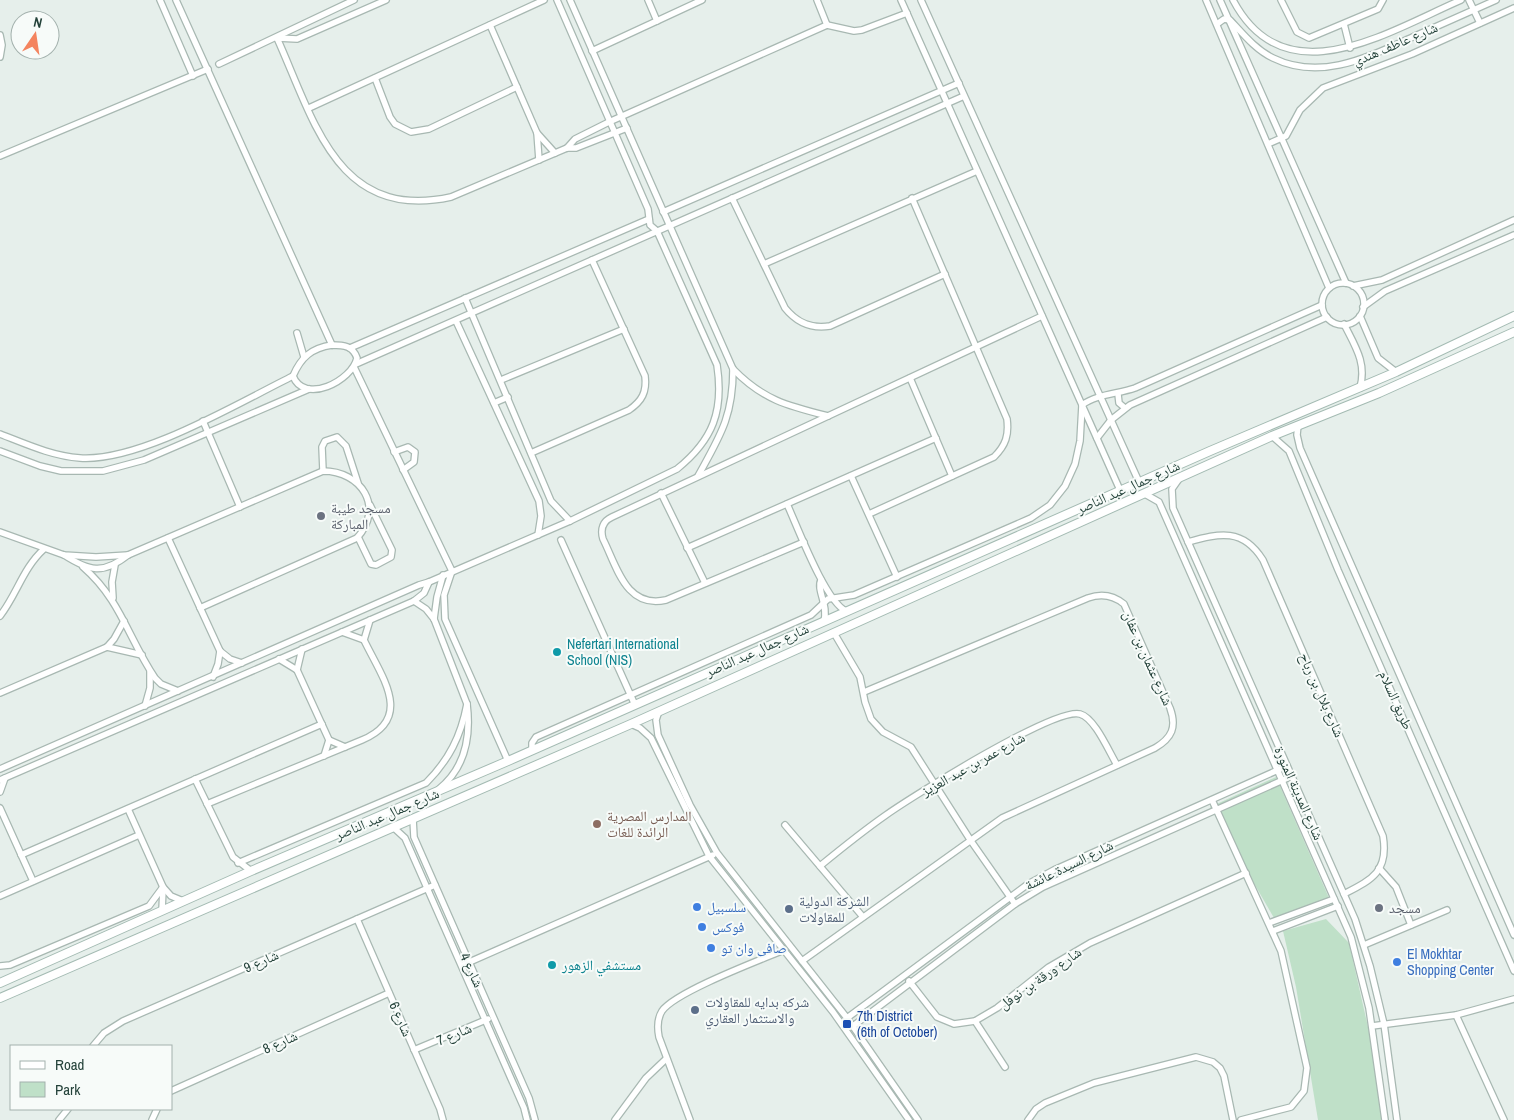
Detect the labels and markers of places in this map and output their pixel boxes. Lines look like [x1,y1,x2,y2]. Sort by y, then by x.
place label: مسجد طيبة المباركة [331,499,391,533]
marker: مسجد طيبة المباركة [315,510,327,522]
place label: Nefertari International School (NIS) [567,635,679,669]
marker: Nefertari International School (NIS) [551,646,563,658]
place label: المدارس المصرية الرائدة للغات [607,807,692,841]
marker: المدارس المصرية الرائدة للغات [591,818,603,830]
place label: الشركة الدولية للمقاولات [799,892,869,926]
place label: سلسبيل [707,898,746,916]
place label: مسجد [1389,899,1421,917]
marker: سلسبيل [691,901,703,913]
marker: مسجد [1373,902,1385,914]
marker: الشركة الدولية للمقاولات [783,903,795,915]
place label: فوكس [712,918,745,936]
marker: فوكس [696,921,708,933]
place label: صافى وان تو [721,939,787,957]
marker: صافى وان تو [705,942,717,954]
place label: El Mokhtar Shopping Center [1407,945,1494,979]
place label: مستشفي الزهور [561,956,641,977]
marker: El Mokhtar Shopping Center [1391,956,1403,968]
marker: مستشفي الزهور [546,959,558,971]
place label: شركه بدايه للمقاولات والاستثمار العقاري [705,993,809,1030]
marker: شركه بدايه للمقاولات والاستثمار العقاري [689,1004,701,1016]
place label: 7th District (6th of October) [857,1007,938,1041]
marker: 7th District (6th of October) [841,1018,853,1030]

